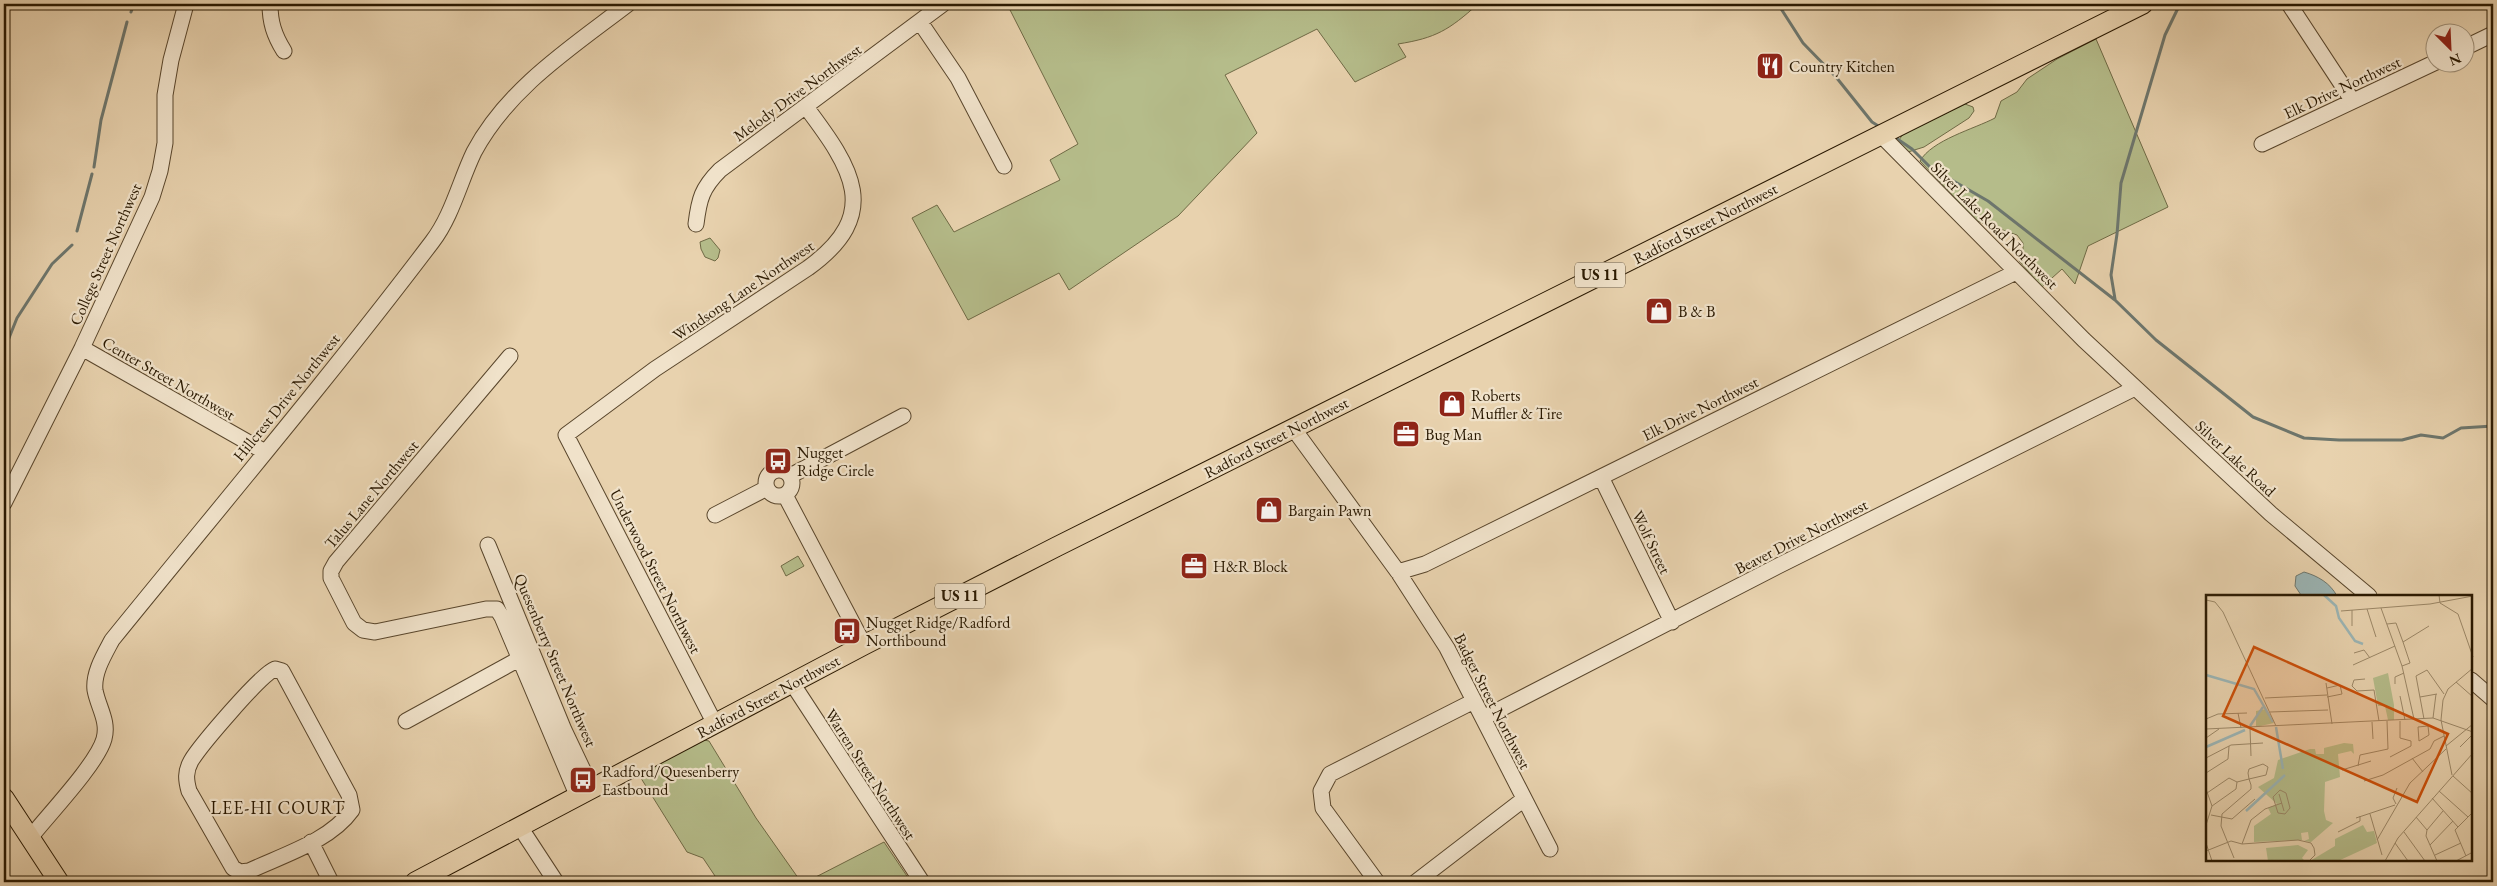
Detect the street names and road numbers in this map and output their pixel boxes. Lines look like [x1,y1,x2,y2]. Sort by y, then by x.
street label: Melody Drive Northwest [729,39,866,146]
street label: Elk Drive Northwest [2280,51,2404,124]
street label: Silver Lake Road Northwest [1926,157,2063,294]
street label: Radford Street Northwest [1629,178,1781,269]
street label: College Street Northwest [65,180,146,329]
street label: Windsong Lane Northwest [669,235,818,346]
road number: US 11 [1575,262,1625,288]
street label: Hillcrest Drive Northwest [228,329,345,466]
street label: Center Street Northwest [99,332,239,425]
street label: Elk Drive Northwest [1639,371,1762,446]
street label: Radford Street Northwest [1200,392,1352,483]
street label: Silver Lake Road [2191,416,2281,502]
street label: Talus Lane Northwest [320,436,423,553]
street label: Underwood Street Northwest [605,485,706,657]
street label: Beaver Drive Northwest [1731,494,1871,579]
street label: Wolf Street [1627,507,1676,577]
street label: Quesenberry Street Northwest [509,570,602,750]
road number: US 11 [935,584,985,608]
street label: Badger Street Northwest [1449,630,1536,773]
street label: Radford Street Northwest [693,650,843,743]
street label: Warren Street Northwest [820,705,921,844]

